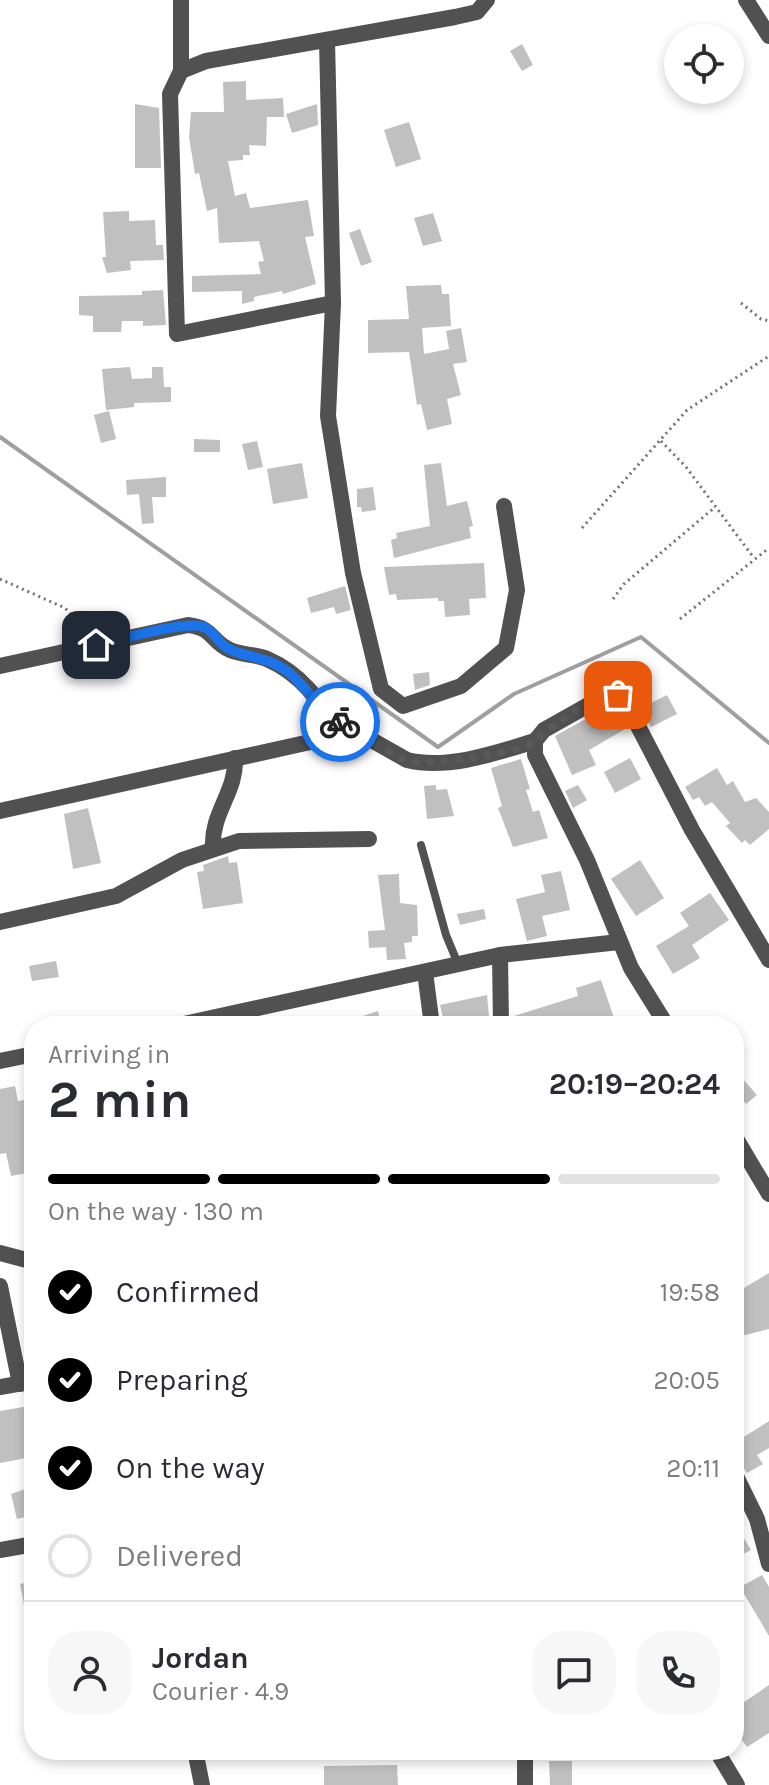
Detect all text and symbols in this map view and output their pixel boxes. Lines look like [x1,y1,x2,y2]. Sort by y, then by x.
map controls [664,24,744,104]
button: locate [664,24,744,104]
pin [62,611,130,679]
icon: home [74,623,118,667]
pin [584,661,652,729]
icon: bag [596,673,640,717]
courier [300,682,380,762]
icon: bike [318,700,362,744]
text: Arriving in [48,1039,170,1070]
text: 20:19–20:24 [549,1066,720,1102]
text: 2 min [48,1069,191,1130]
text: On the way · 130 m [48,1196,264,1227]
icon: check [48,1270,92,1314]
text: Confirmed [116,1274,260,1310]
text: 19:58 [660,1277,720,1308]
icon: check [48,1358,92,1402]
text: Preparing [116,1362,248,1398]
text: 20:05 [653,1365,720,1396]
icon: check [48,1446,92,1490]
text: On the way [116,1450,265,1486]
text: 20:11 [666,1453,720,1484]
text: Delivered [116,1538,243,1574]
button: person [48,1631,132,1715]
button: chat [532,1631,616,1715]
button: phone [636,1631,720,1715]
text: Jordan [152,1640,249,1676]
text: Courier · 4.9 [152,1676,289,1707]

